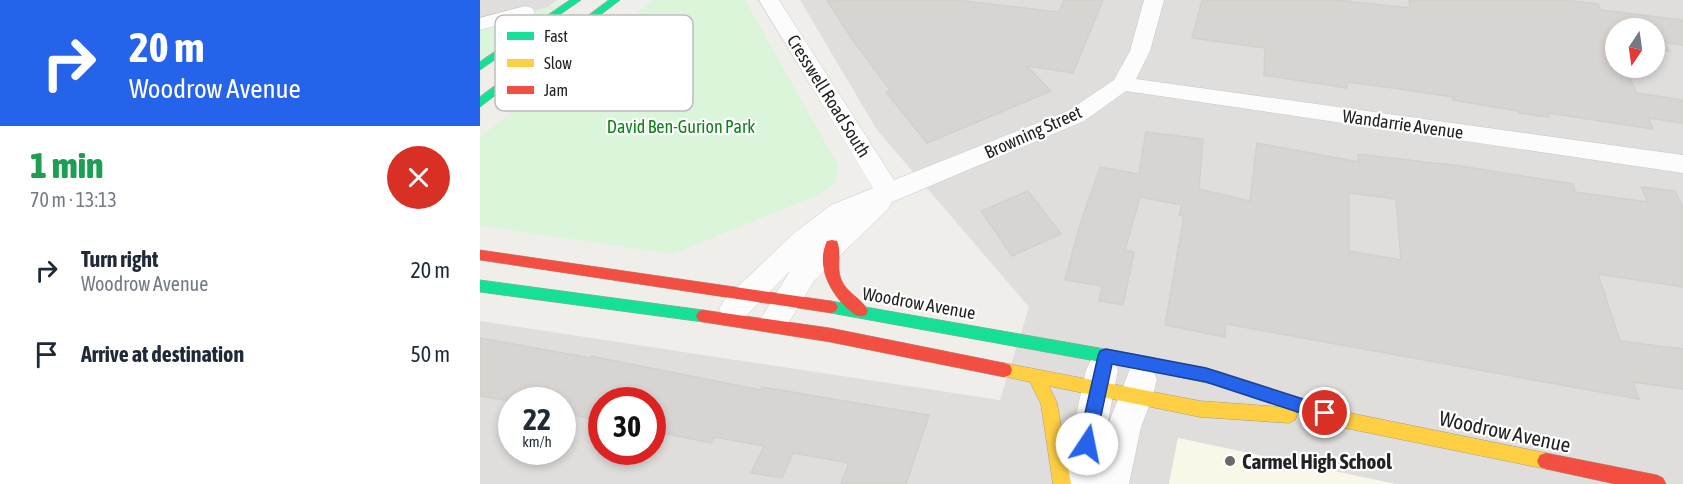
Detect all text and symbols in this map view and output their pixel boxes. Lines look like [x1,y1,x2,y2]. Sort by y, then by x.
legend [495,15,693,111]
north arrow [1605,18,1665,78]
map controls [1605,18,1665,78]
text: 20 m [129,23,204,71]
icon: right [30,24,108,102]
text: Fast [544,27,568,45]
street label: Cresswell Road South [783,31,875,161]
text: Slow [544,54,572,72]
text: Woodrow Avenue [129,73,301,104]
text: Jam [544,81,568,99]
street label: Browning Street [981,101,1085,163]
street label: Wandarrie Avenue [1341,105,1465,143]
park label: David Ben-Gurion Park [607,116,755,137]
text: 1 min [30,144,104,186]
button: close [387,146,450,209]
text: 70 m · 13:13 [30,188,117,211]
text: Turn right [81,246,158,272]
icon: right [30,254,63,287]
text: 20 m [410,257,450,283]
text: Woodrow Avenue [81,272,208,295]
street label: Woodrow Avenue [861,283,977,323]
icon: arrive [30,338,63,371]
text: Arrive at destination [81,341,244,367]
text: 50 m [410,341,450,367]
speed limit sign: 30 [588,387,666,465]
pin [1299,387,1350,438]
icon: arrive [1308,396,1341,429]
text: 22 [523,402,551,436]
street label: Woodrow Avenue [1437,405,1573,457]
position arrow [1055,412,1119,476]
text: km/h [522,433,552,450]
place label: Carmel High School [1242,449,1392,473]
marker: Carmel High School [1223,454,1237,468]

